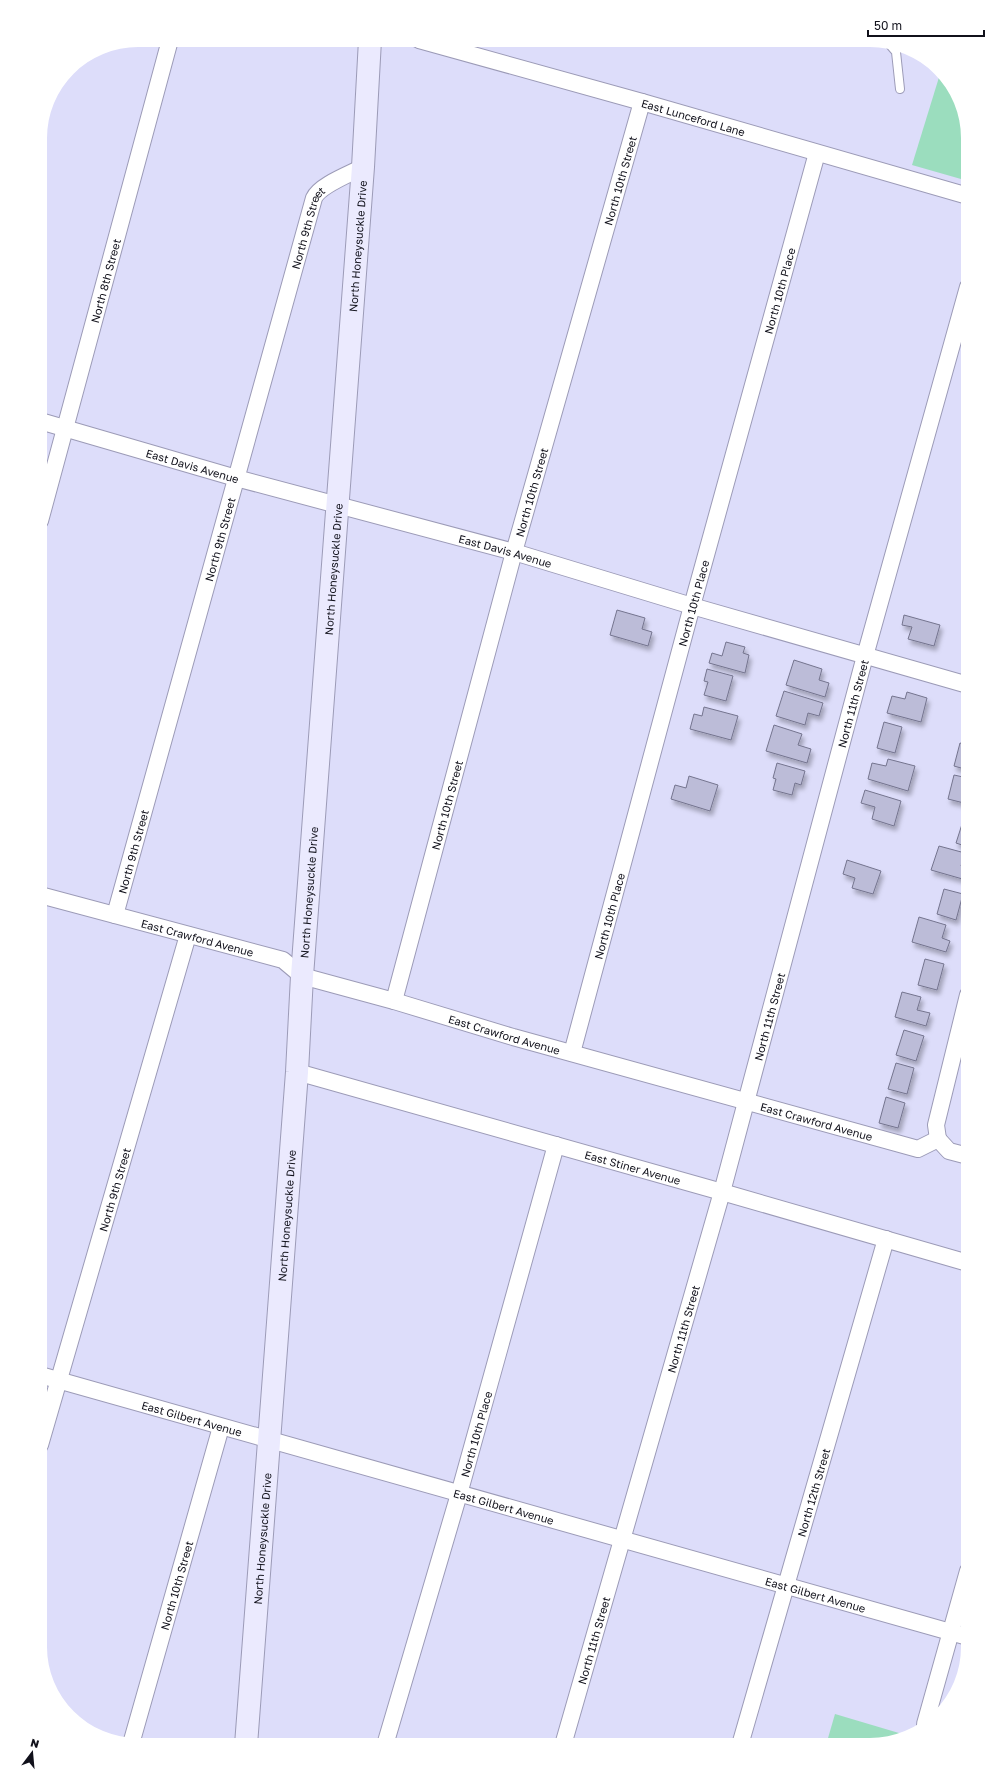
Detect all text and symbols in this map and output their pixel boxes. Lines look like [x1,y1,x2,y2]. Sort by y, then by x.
scale bar [868,12,984,38]
text: 50 m [874,18,902,33]
street label: East Lunceford Lane [640,96,747,138]
street label: North 10th Street [601,134,639,227]
street label: North Honeysuckle Drive [346,180,368,312]
street label: North 9th Street [288,183,327,270]
street label: North 8th Street [87,237,123,324]
street label: North 10th Place [761,246,797,335]
street label: East Davis Avenue [145,446,241,485]
street label: North 10th Street [512,446,550,538]
street label: North 9th Street [201,496,237,583]
street label: North Honeysuckle Drive [321,503,344,636]
street label: East Davis Avenue [457,531,553,570]
street label: North 10th Place [675,558,711,648]
street label: North 11th Street [834,658,870,749]
street label: North 10th Street [428,759,465,851]
street label: North 9th Street [115,808,150,895]
street label: North Honeysuckle Drive [297,826,320,959]
street label: North 10th Place [591,871,627,960]
street label: East Crawford Avenue [140,916,255,958]
street label: North 11th Street [751,971,787,1062]
street label: East Crawford Avenue [447,1011,562,1056]
street label: East Crawford Avenue [759,1099,874,1143]
street label: North 9th Street [96,1146,132,1233]
street label: East Stiner Avenue [583,1147,682,1187]
street label: North Honeysuckle Drive [275,1149,298,1282]
street label: North 11th Street [664,1284,701,1374]
street label: North 10th Place [458,1389,494,1479]
street label: East Gilbert Avenue [140,1398,244,1438]
street label: North 12th Street [794,1446,832,1538]
street label: North Honeysuckle Drive [250,1472,273,1605]
street label: East Gilbert Avenue [452,1486,556,1526]
street label: North 10th Street [157,1539,195,1631]
street label: East Gilbert Avenue [764,1574,867,1614]
street label: North 11th Street [574,1595,612,1686]
north arrow [12,1733,52,1773]
text: N [29,1736,41,1750]

